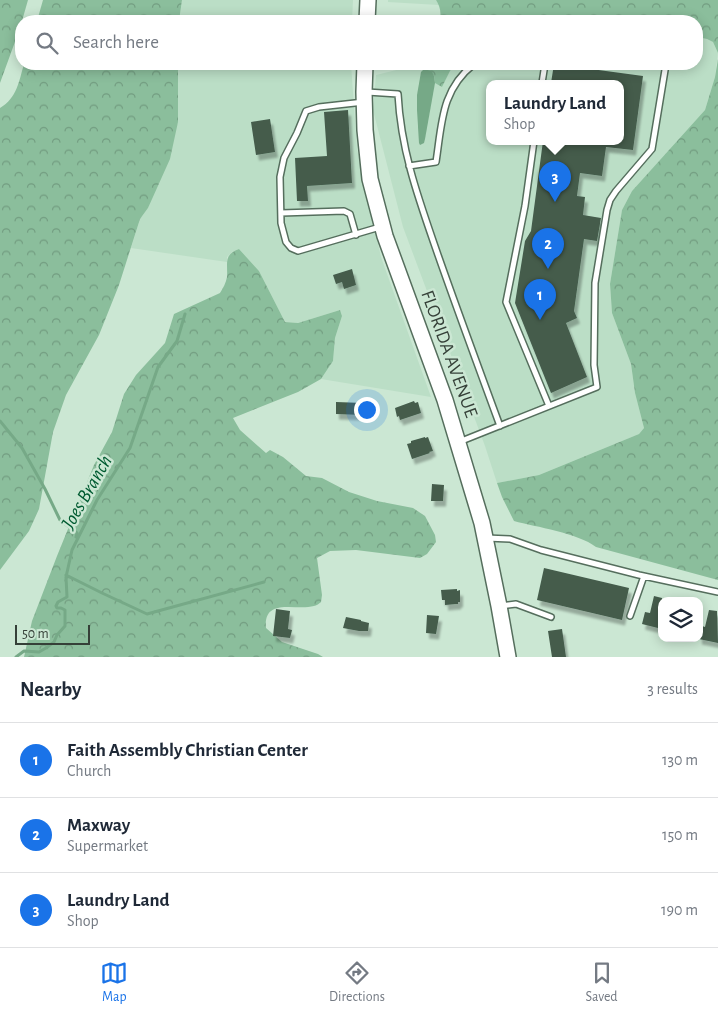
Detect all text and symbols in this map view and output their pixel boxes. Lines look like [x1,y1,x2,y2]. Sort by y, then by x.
search box [15,15,703,70]
icon: search [33,29,61,57]
text: Search here [73,33,159,52]
popup [486,80,624,145]
text: Laundry Land [504,94,606,113]
text: Shop [504,116,535,132]
pin: 3 [539,161,571,202]
pin: 2 [532,228,564,269]
pin: 1 [524,279,556,320]
street label: FLORIDA AVENUE [417,288,481,420]
your location [354,397,380,423]
water label: Joes Branch [58,452,116,533]
map controls [658,597,703,642]
button: layers [658,597,703,642]
scale bar [15,622,90,645]
text: 50 m [22,627,49,641]
text: Nearby [20,679,81,700]
text: 3 results [647,681,698,697]
text: Faith Assembly Christian Center [67,741,308,760]
text: 1 [33,752,39,768]
text: 130 m [662,752,698,768]
text: Church [67,763,111,779]
text: Maxway [67,816,130,835]
text: 2 [32,827,40,843]
text: 150 m [662,827,698,843]
text: Supermarket [67,838,148,854]
text: Laundry Land [67,891,170,910]
text: 3 [33,902,39,918]
text: 190 m [661,902,698,918]
text: Shop [67,913,99,929]
tab: Map [100,959,128,1006]
tab: Directions [329,959,385,1006]
tab: Saved [586,959,618,1006]

